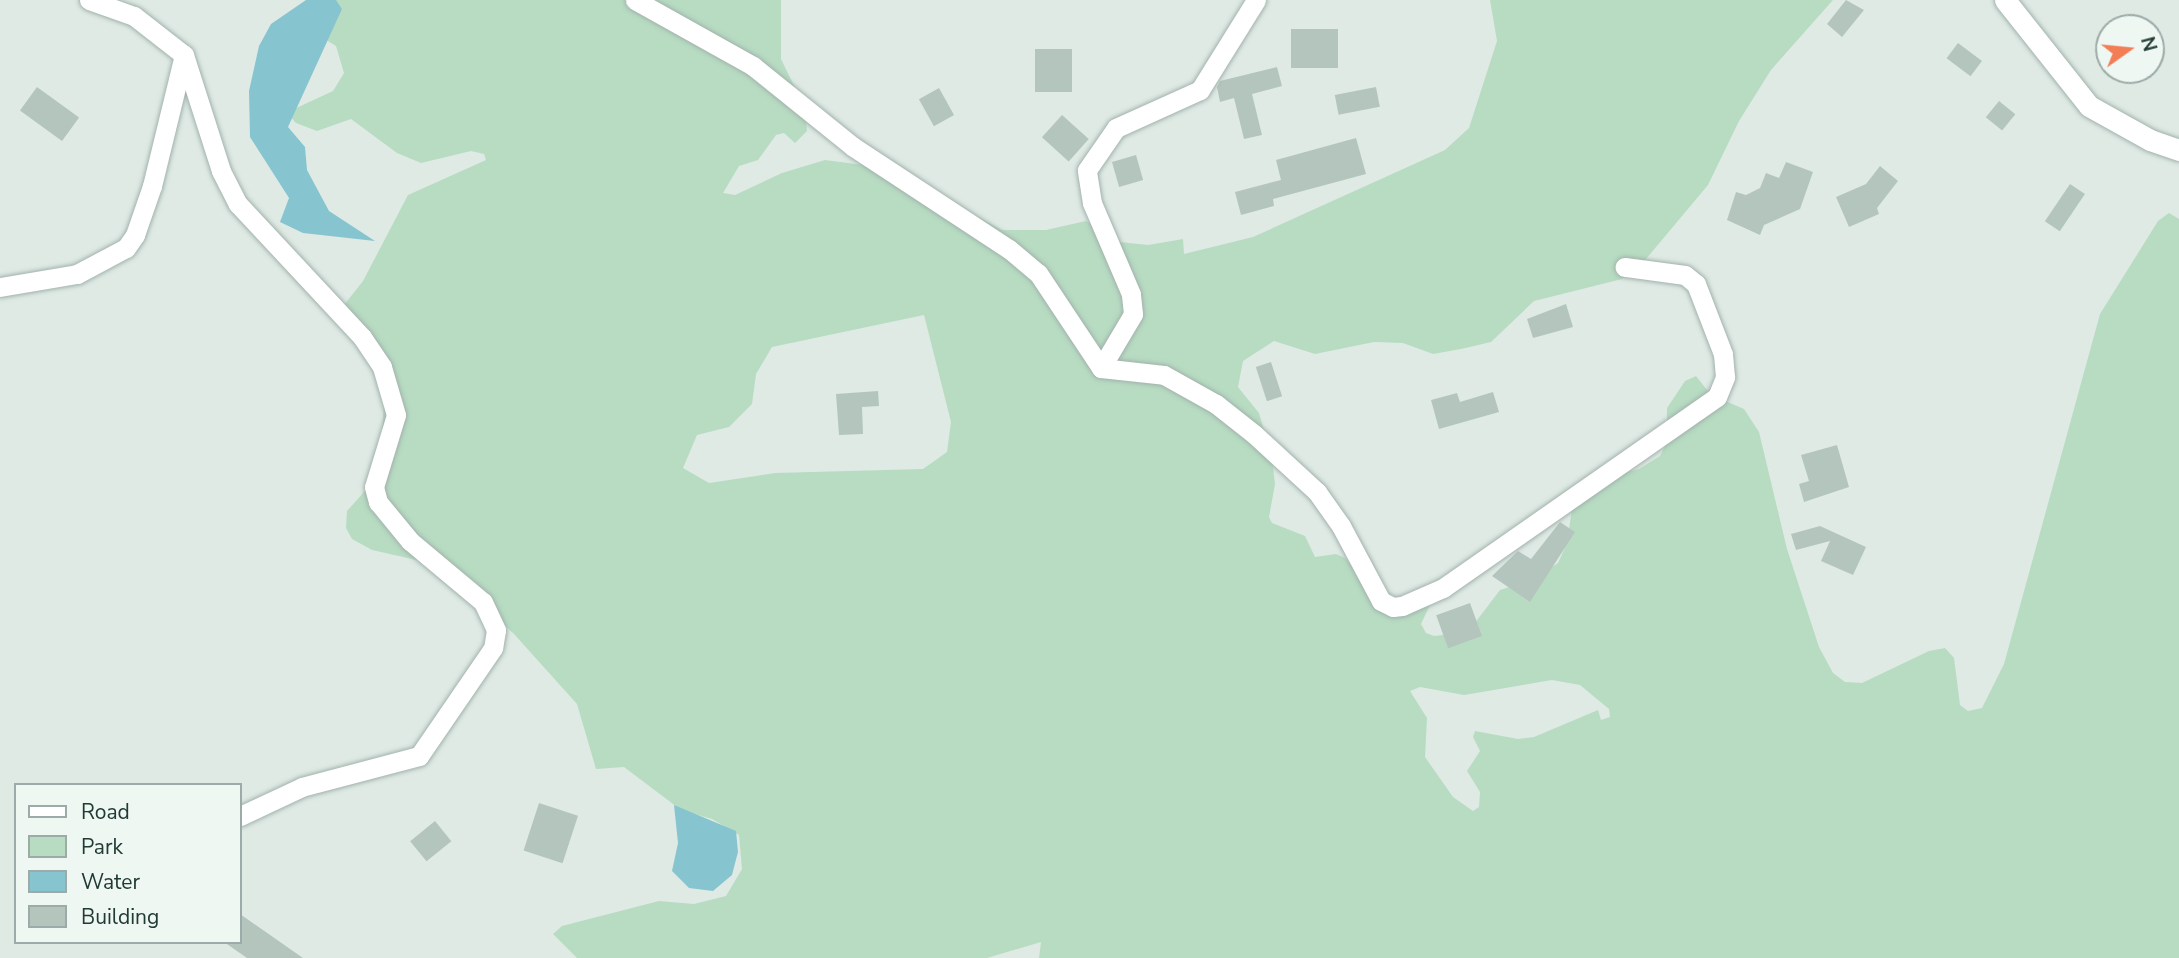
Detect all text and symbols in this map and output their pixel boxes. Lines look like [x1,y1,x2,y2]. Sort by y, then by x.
north arrow [2095,14,2165,84]
text: N [2134,34,2163,54]
legend [14,783,242,944]
text: Road [81,798,130,826]
text: Park [81,833,123,861]
text: Water [81,868,140,896]
text: Building [81,903,159,931]

